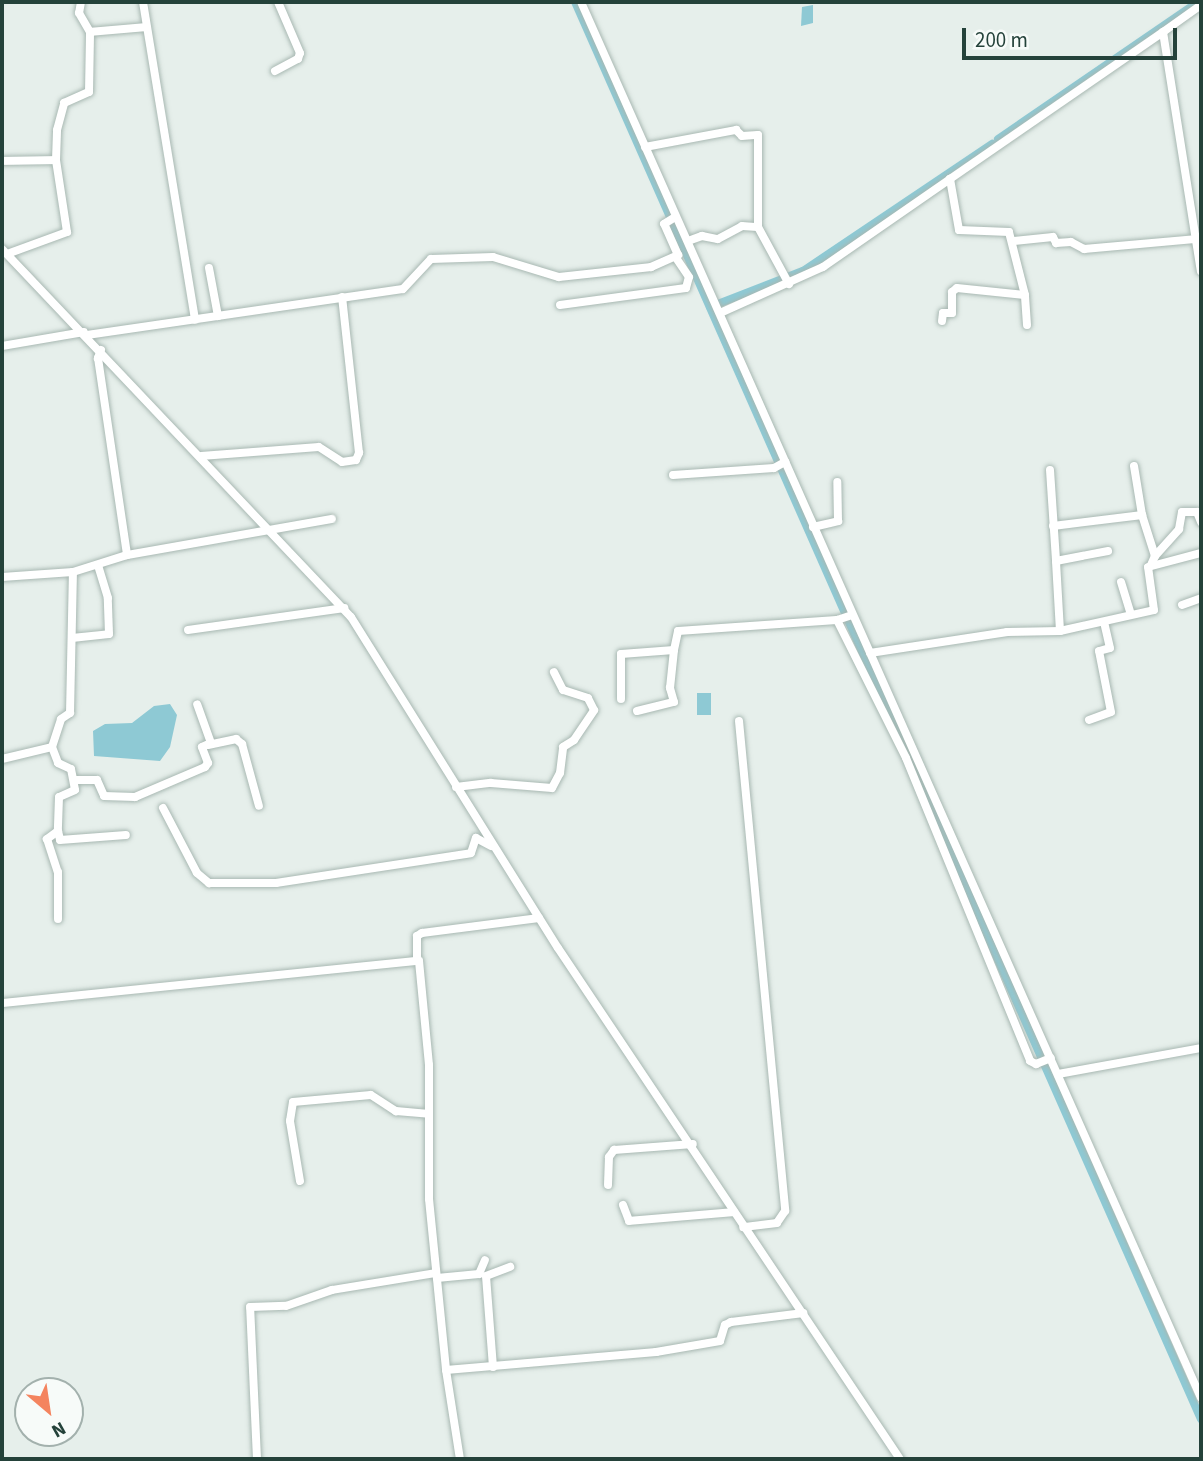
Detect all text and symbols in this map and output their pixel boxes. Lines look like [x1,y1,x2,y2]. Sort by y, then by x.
scale bar [965,14,1180,58]
text: 200 m [975,25,1028,55]
north arrow [14,1377,84,1447]
text: N [46,1414,71,1444]

